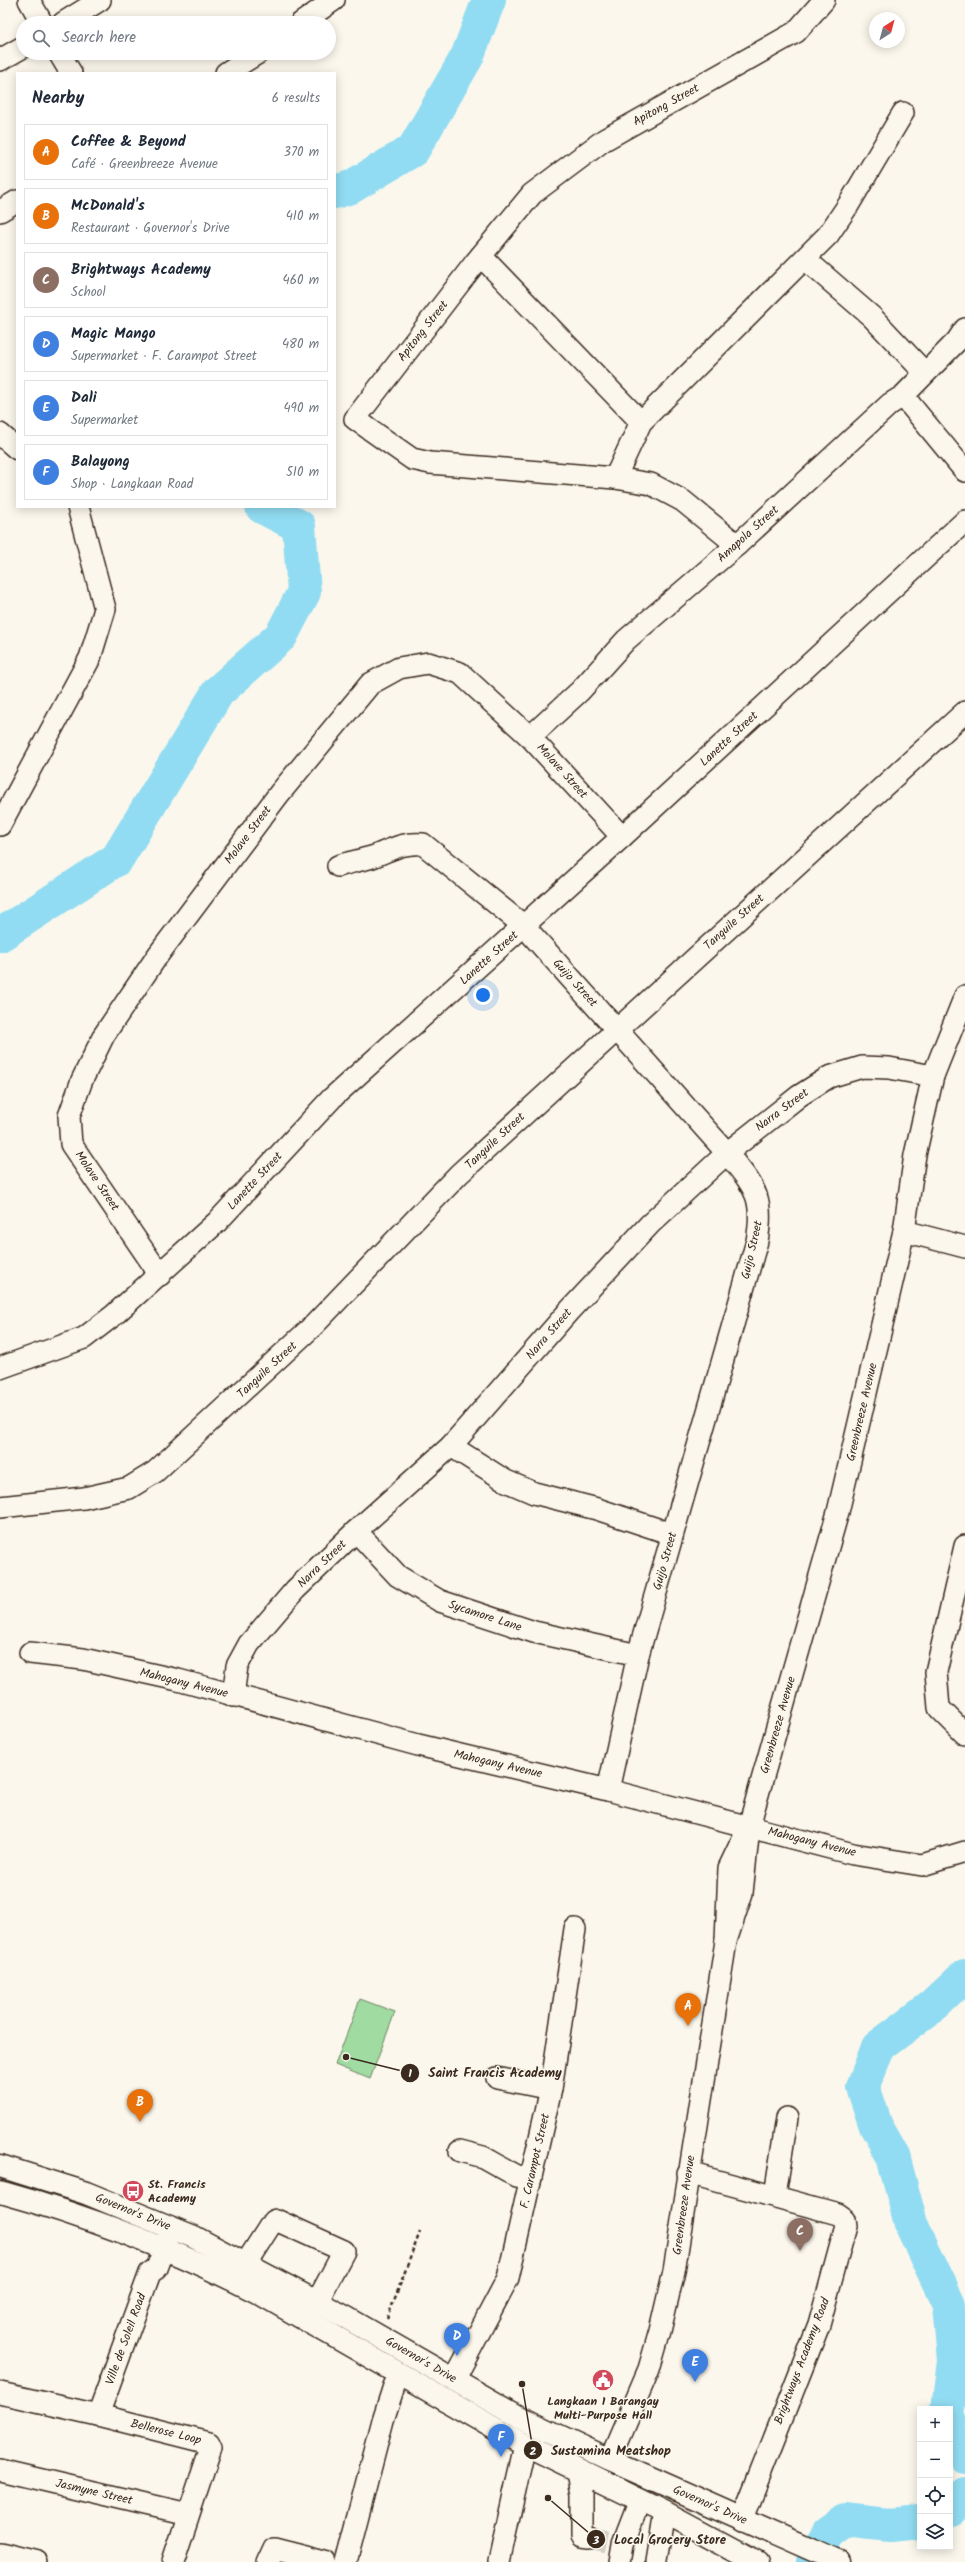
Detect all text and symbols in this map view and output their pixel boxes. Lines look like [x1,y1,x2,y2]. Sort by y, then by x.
north arrow [869,12,905,48]
search box [16,16,336,60]
text: Search here [62,26,136,50]
icon: search [30,27,52,49]
street label: Apitong Street [629,79,703,131]
text: Nearby [32,85,84,112]
text: 6 results [272,88,320,109]
text: Coffee & Beyond [71,130,186,154]
text: A [42,142,50,163]
text: 370 m [284,142,319,163]
text: Café · Greenbreeze Avenue [71,154,218,175]
text: McDonald's [71,194,145,218]
text: B [42,206,50,227]
text: 410 m [286,206,319,227]
text: Restaurant · Governor's Drive [71,218,230,239]
text: Brightways Academy [71,258,211,282]
text: C [42,270,50,291]
text: 460 m [283,270,319,291]
text: School [71,282,106,303]
street label: Apitong Street [393,296,453,366]
text: Magic Mango [71,322,156,346]
text: D [42,334,50,355]
text: 480 m [282,334,319,355]
text: Supermarket · F. Carampot Street [71,346,257,367]
text: Dali [71,386,97,410]
text: E [42,398,50,419]
text: 490 m [283,398,319,419]
text: Supermarket [71,410,138,431]
text: Balayong [71,450,130,474]
text: F [42,462,50,483]
text: 510 m [286,462,319,483]
text: Shop · Langkaan Road [71,474,193,495]
street label: Amapola Street [713,501,783,567]
street label: Lanette Street [695,707,763,771]
street label: Molave Street [532,739,592,803]
street label: Molave Street [220,801,277,868]
street label: Tanguile Street [699,889,769,955]
street label: Lanette Street [455,926,523,990]
street label: Guijo Street [548,954,602,1012]
your location [473,985,493,1005]
street label: Narra Street [751,1083,813,1136]
street label: Tanguile Street [461,1108,530,1174]
street label: Molave Street [70,1147,124,1215]
street label: Lanette Street [223,1147,287,1215]
street label: Guijo Street [736,1218,768,1281]
street label: Narra Street [521,1304,577,1364]
street label: Tanguile Street [233,1337,302,1403]
street label: Greenbreeze Avenue [841,1360,883,1463]
street label: Guijo Street [648,1529,682,1592]
street label: Narra Street [293,1535,351,1593]
street label: Sycamore Lane [446,1595,525,1637]
street label: Mahogany Avenue [138,1663,231,1703]
street label: Greenbreeze Avenue [755,1674,801,1776]
street label: Mahogany Avenue [452,1745,545,1784]
street label: Mahogany Avenue [766,1822,859,1862]
pin: A [675,1993,701,2026]
callout: Saint Francis Academy [400,2060,569,2085]
text: Saint Francis Academy [428,2063,562,2084]
text: 1 [408,2064,412,2083]
pin: B [127,2089,153,2122]
street label: F. Carampot Street [515,2111,555,2210]
street label: Greenbreeze Avenue [668,2153,700,2256]
place label: St. Francis Academy [148,2175,206,2208]
bus stop icon: St. Francis Academy [120,2178,146,2204]
street label: Governor's Drive [92,2188,174,2236]
pin: C [787,2218,813,2251]
street label: Ville de Soleil Road [101,2290,152,2388]
street label: Brightways Academy Road [769,2294,835,2427]
pin: D [444,2323,470,2356]
street label: Governor's Drive [383,2334,459,2386]
pin: E [682,2349,708,2382]
public building icon: Langkaan 1 Barangay Multi-Purpose Hall [590,2367,616,2393]
place label: Langkaan 1 Barangay Multi-Purpose Hall [547,2392,660,2425]
map controls [917,2406,953,2550]
button: + [917,2406,953,2442]
street label: Bellerose Loop [129,2414,204,2450]
pin: F [488,2424,514,2457]
callout: Sustamina Meatshop [523,2438,679,2463]
text: Sustamina Meatshop [551,2441,671,2462]
text: 2 [530,2442,537,2461]
button: − [917,2442,953,2478]
street label: Jasmyne Street [54,2474,135,2510]
button: locate [917,2478,953,2514]
street label: Governor's Drive [670,2480,751,2530]
button: layers [917,2514,953,2550]
callout: Local Grocery Store [586,2527,734,2552]
text: Local Grocery Store [614,2530,727,2551]
text: 3 [592,2531,600,2550]

